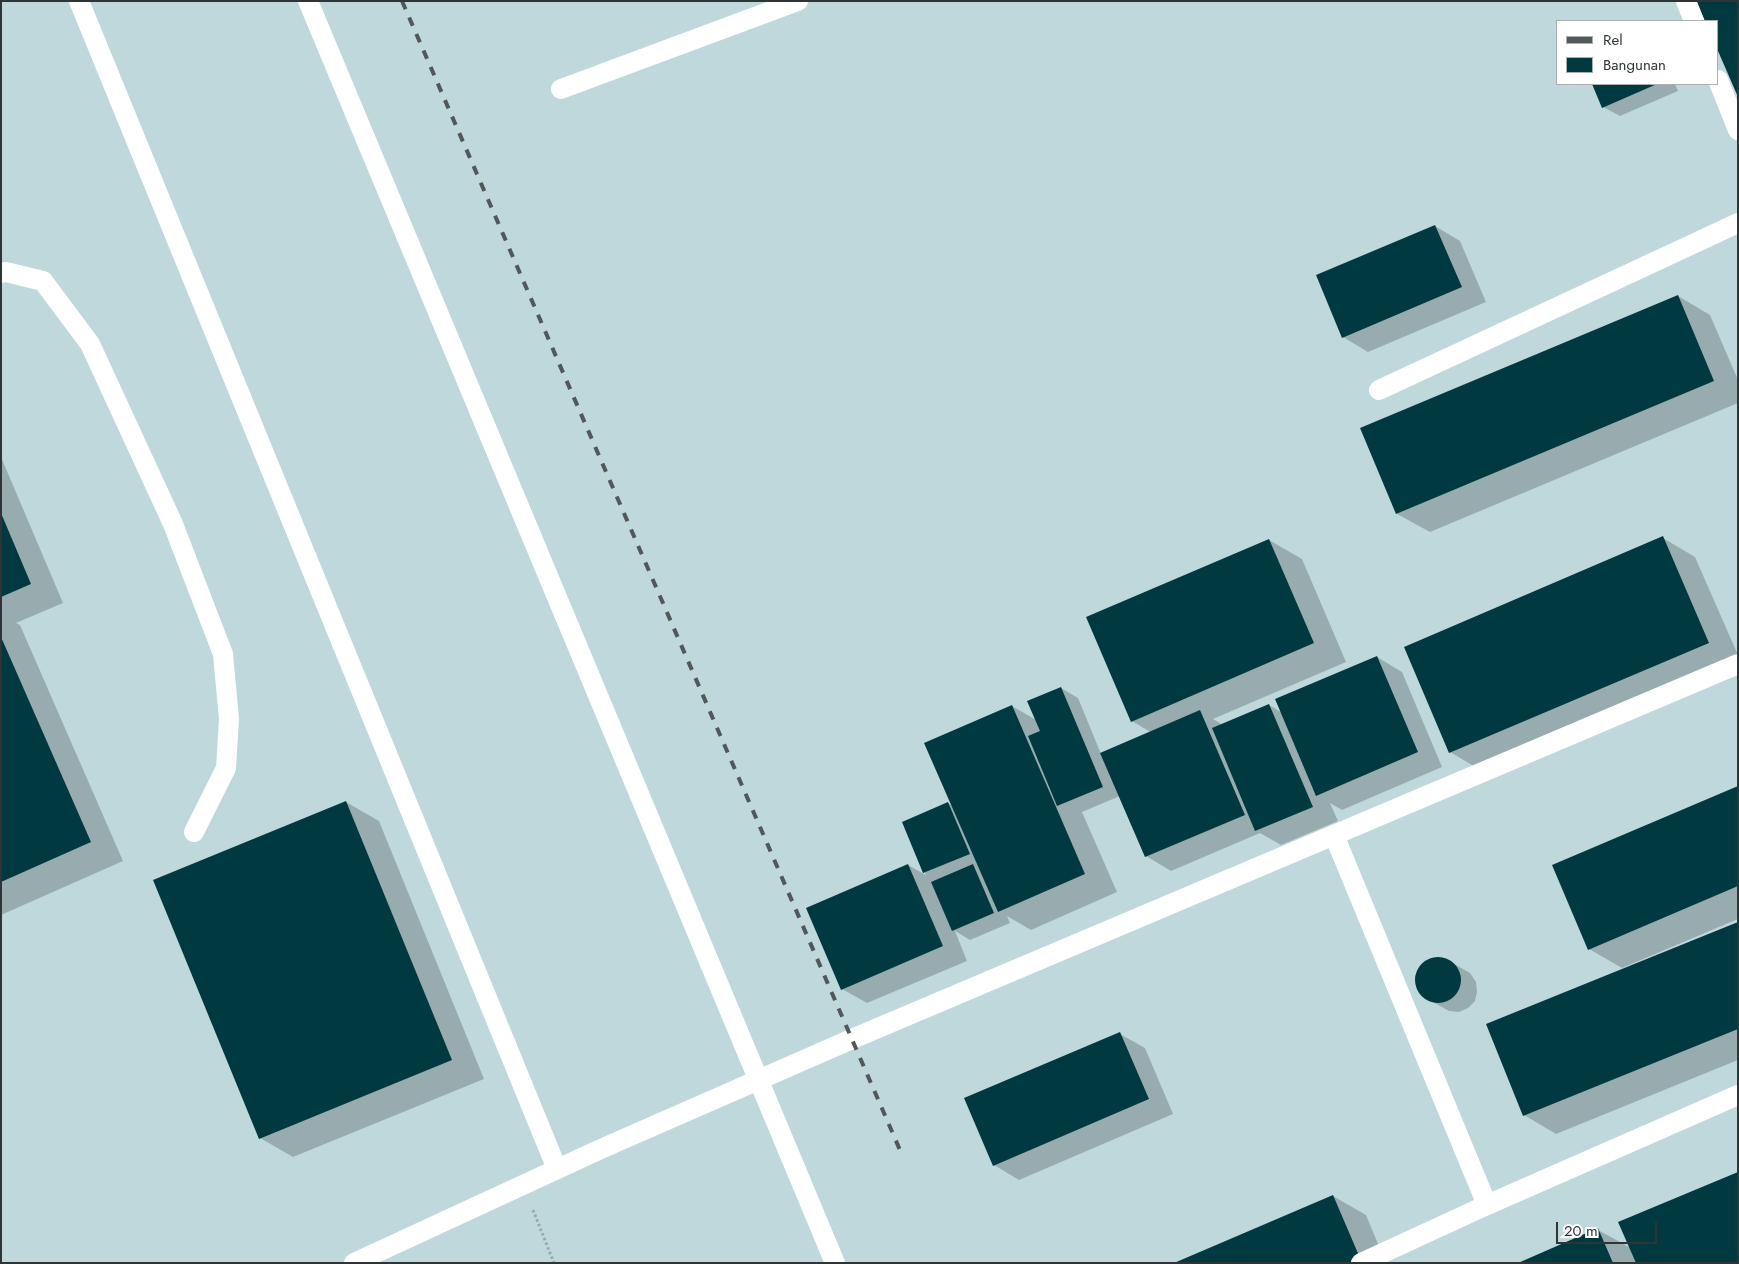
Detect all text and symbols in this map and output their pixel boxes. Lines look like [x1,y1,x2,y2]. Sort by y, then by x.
legend [1556,20,1719,85]
text: Rel [1603,29,1623,51]
text: Bangunan [1603,54,1666,76]
scale bar [1559,1212,1660,1244]
text: 20 m [1564,1220,1598,1242]

